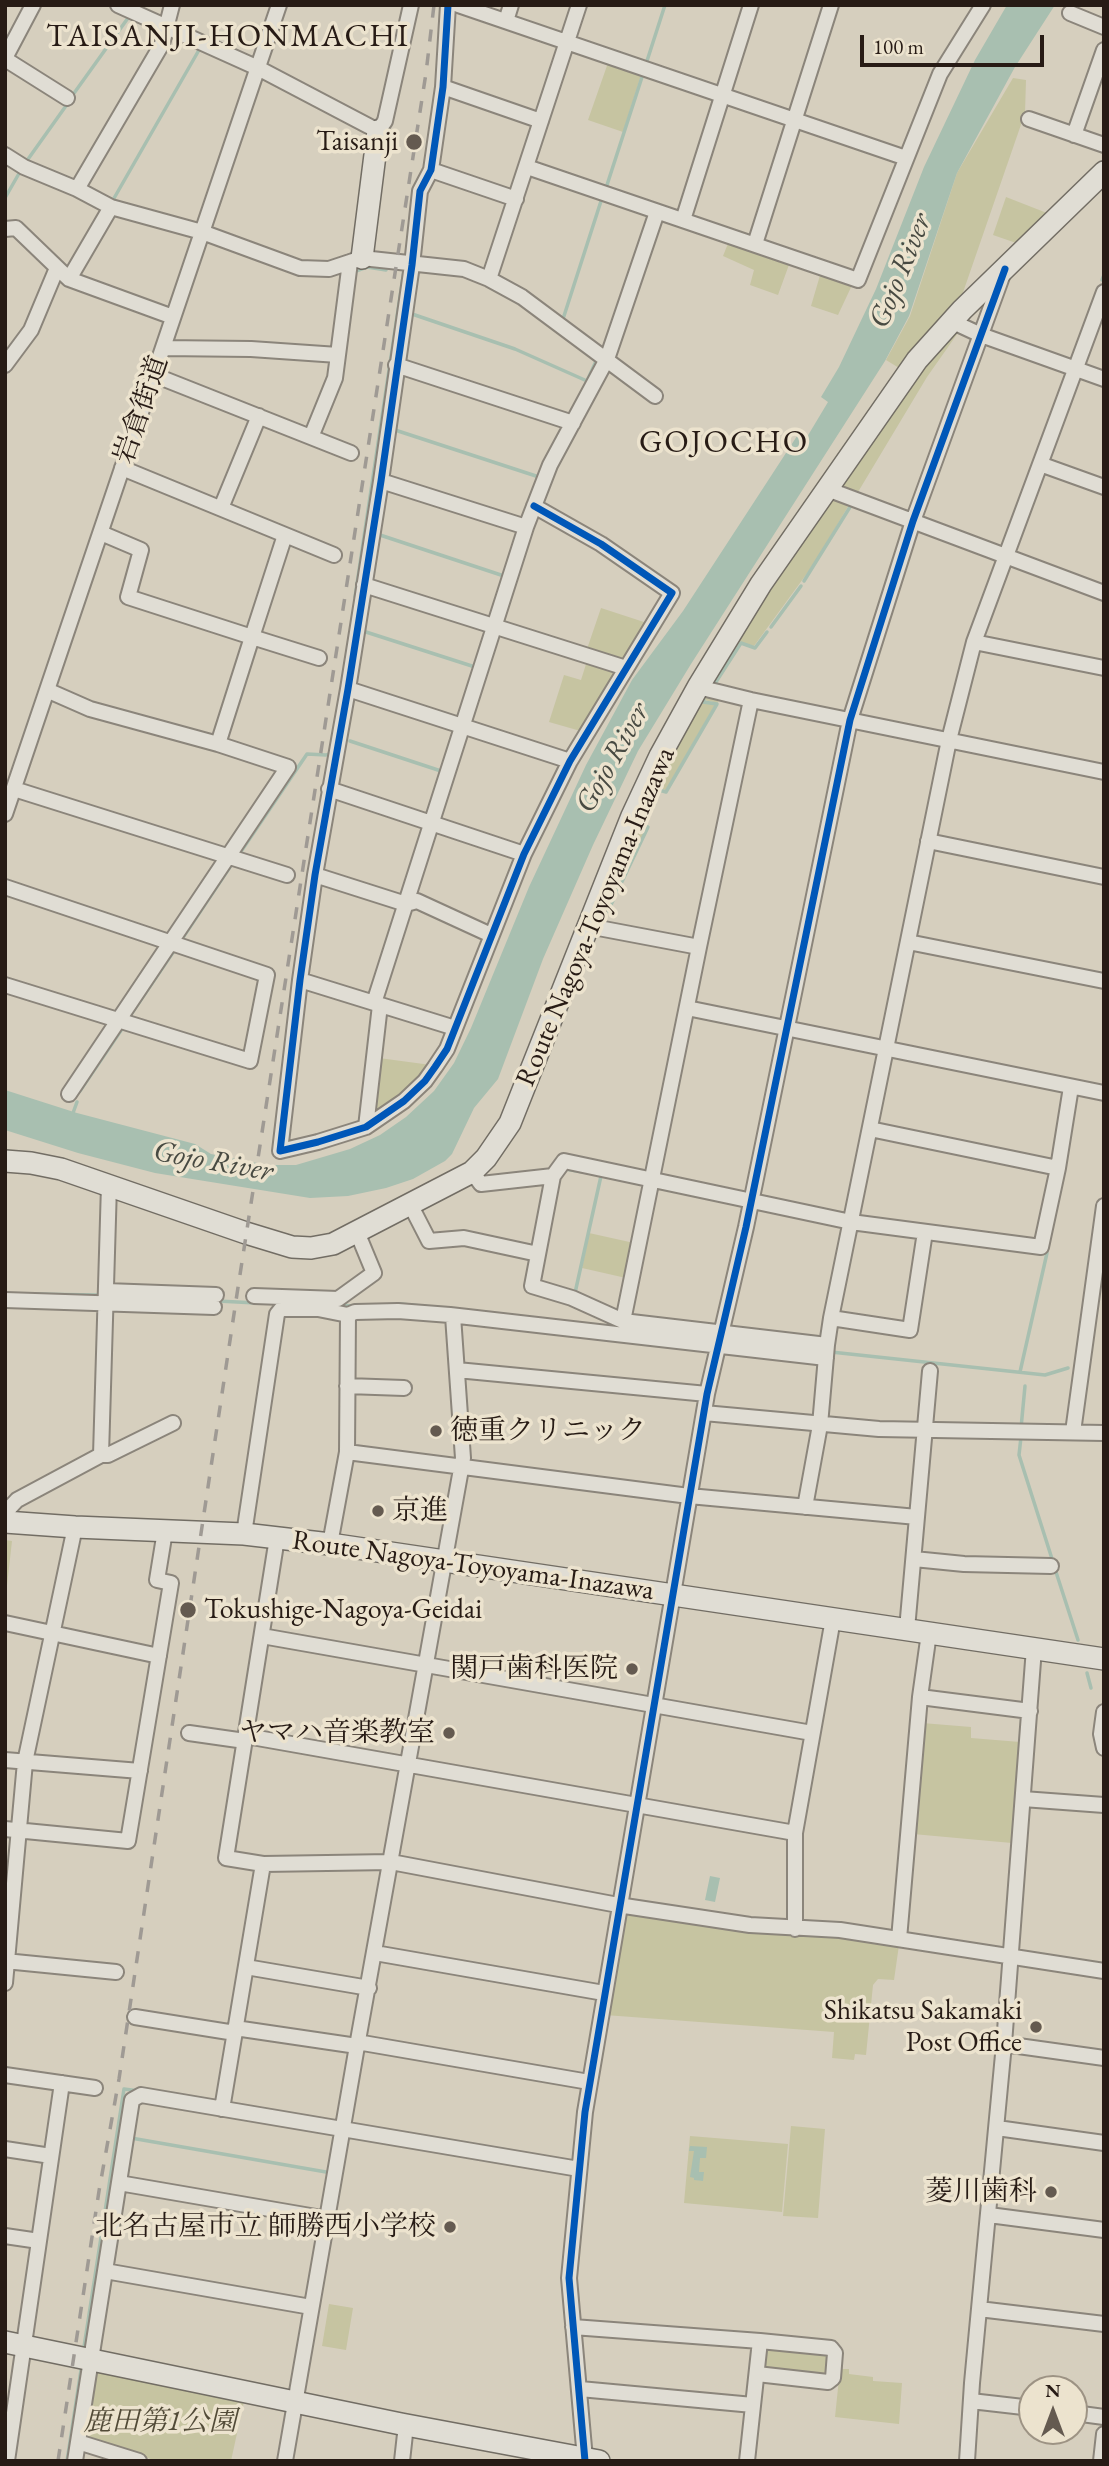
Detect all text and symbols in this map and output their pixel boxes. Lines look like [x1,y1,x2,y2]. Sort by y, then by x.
district label: TAISANJI-HONMACHI [48,18,408,56]
scale bar [864,21,1048,65]
text: 100 m [873,33,924,60]
place label: Taisanji [316,125,398,159]
marker: Taisanji [404,132,424,152]
water label: Gojo River [862,208,940,334]
street label: 岩倉街道 [108,352,176,468]
district label: GOJOCHO [640,424,808,462]
water label: Gojo River [568,697,658,819]
street label: Route Nagoya-Toyoyama-Inazawa [509,742,683,1092]
water label: Gojo River [151,1134,275,1190]
place label: 徳重クリニック [450,1414,646,1448]
marker: 徳重クリニック [428,1423,444,1439]
place label: 京進 [392,1494,448,1528]
marker: 京進 [370,1503,386,1519]
street label: Route Nagoya-Toyoyama-Inazawa [290,1524,656,1608]
place label: Tokushige-Nagoya-Geidai [204,1593,482,1627]
marker: Tokushige-Nagoya-Geidai [178,1600,198,1620]
place label: 関戸歯科医院 [450,1652,618,1686]
marker: 関戸歯科医院 [624,1661,640,1677]
place label: ヤマハ音楽教室 [239,1716,435,1750]
marker: ヤマハ音楽教室 [441,1725,457,1741]
place label: Shikatsu Sakamaki Post Office [824,1994,1022,2060]
marker: Shikatsu Sakamaki Post Office [1028,2019,1044,2035]
place label: 菱川歯科 [925,2175,1037,2209]
marker: 菱川歯科 [1043,2184,1059,2200]
place label: 北名古屋市立 師勝西小学校 [94,2210,436,2244]
marker: 北名古屋市立 師勝西小学校 [442,2219,458,2235]
north arrow [1018,2375,1088,2445]
text: N [1045,2378,1061,2403]
park label: 鹿田第1公園 [83,2405,237,2439]

